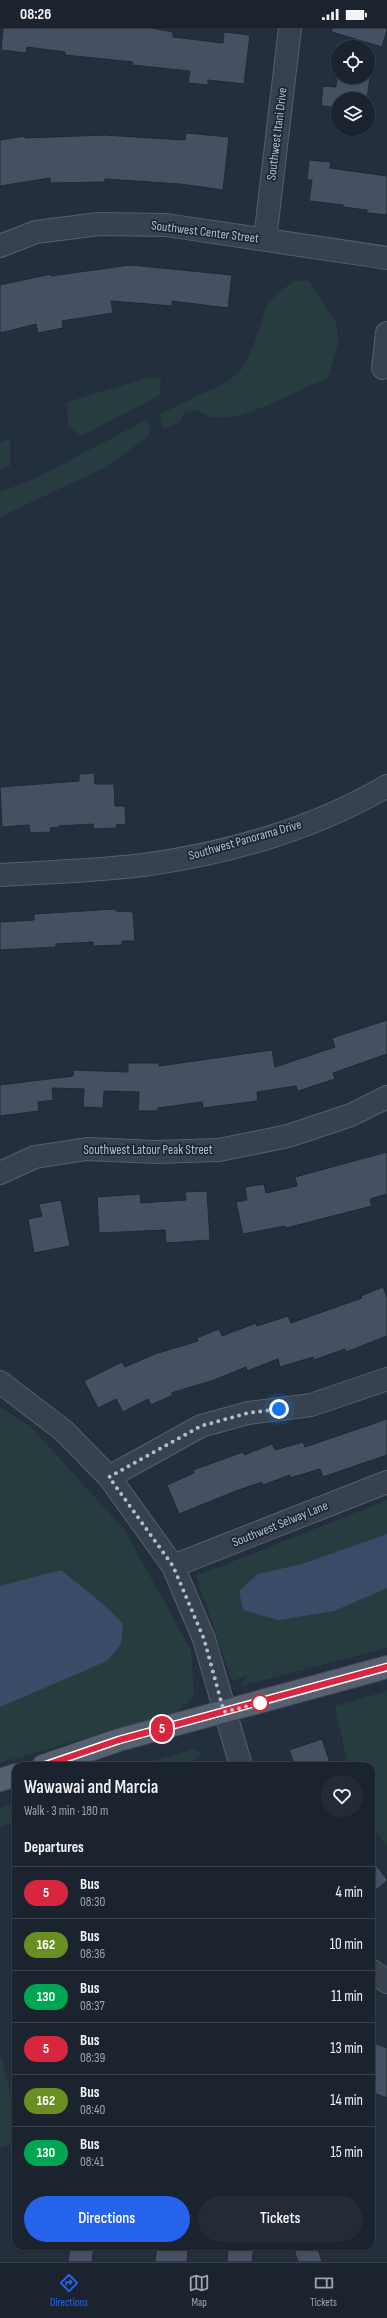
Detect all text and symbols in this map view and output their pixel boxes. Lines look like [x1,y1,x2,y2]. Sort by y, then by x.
text: 08:26 [20,5,51,24]
map controls [331,40,375,136]
button: locate [331,40,375,84]
street label: Southwest Itani Drive [263,87,291,181]
button: layers [331,92,375,136]
street label: Southwest Center Street [150,217,260,247]
street label: Southwest Panorama Drive [187,816,303,864]
street label: Southwest Latour Peak Street [83,1142,213,1158]
your location [269,1399,289,1419]
street label: Southwest Selway Lane [230,1497,330,1551]
unlabelled marker [251,1694,269,1712]
line badge: 5 [149,1716,175,1742]
text: 5 [159,1720,165,1737]
button: heart [321,1775,363,1817]
text: Wawawai and Marcia [24,1776,158,1799]
text: Walk · 3 min · 180 m [24,1803,108,1819]
text: Departures [24,1838,84,1857]
text: Bus [80,1875,99,1894]
text: 4 min [336,1883,363,1902]
text: 5 [43,1884,49,1901]
text: 08:30 [80,1894,105,1910]
text: Bus [80,1927,99,1946]
text: 10 min [330,1935,363,1954]
text: 162 [37,1936,55,1953]
text: 08:36 [80,1946,105,1962]
text: Bus [80,1979,99,1998]
text: 11 min [331,1987,363,2006]
text: 130 [37,1988,55,2005]
text: 08:37 [80,1998,105,2014]
text: Bus [80,2031,99,2050]
text: 13 min [330,2039,363,2058]
text: 5 [43,2040,49,2057]
text: 08:39 [80,2050,105,2066]
text: Bus [80,2083,99,2102]
text: 14 min [330,2091,363,2110]
text: 162 [37,2092,55,2109]
text: 08:40 [80,2102,105,2118]
text: Bus [80,2135,99,2154]
text: 15 min [331,2143,363,2162]
text: 130 [37,2144,55,2161]
text: 08:41 [80,2154,104,2170]
button: Directions [24,2196,190,2242]
button: Tickets [198,2196,363,2242]
tab: Directions [50,2272,88,2309]
tab: Map [188,2272,210,2309]
tab: Tickets [310,2272,337,2309]

